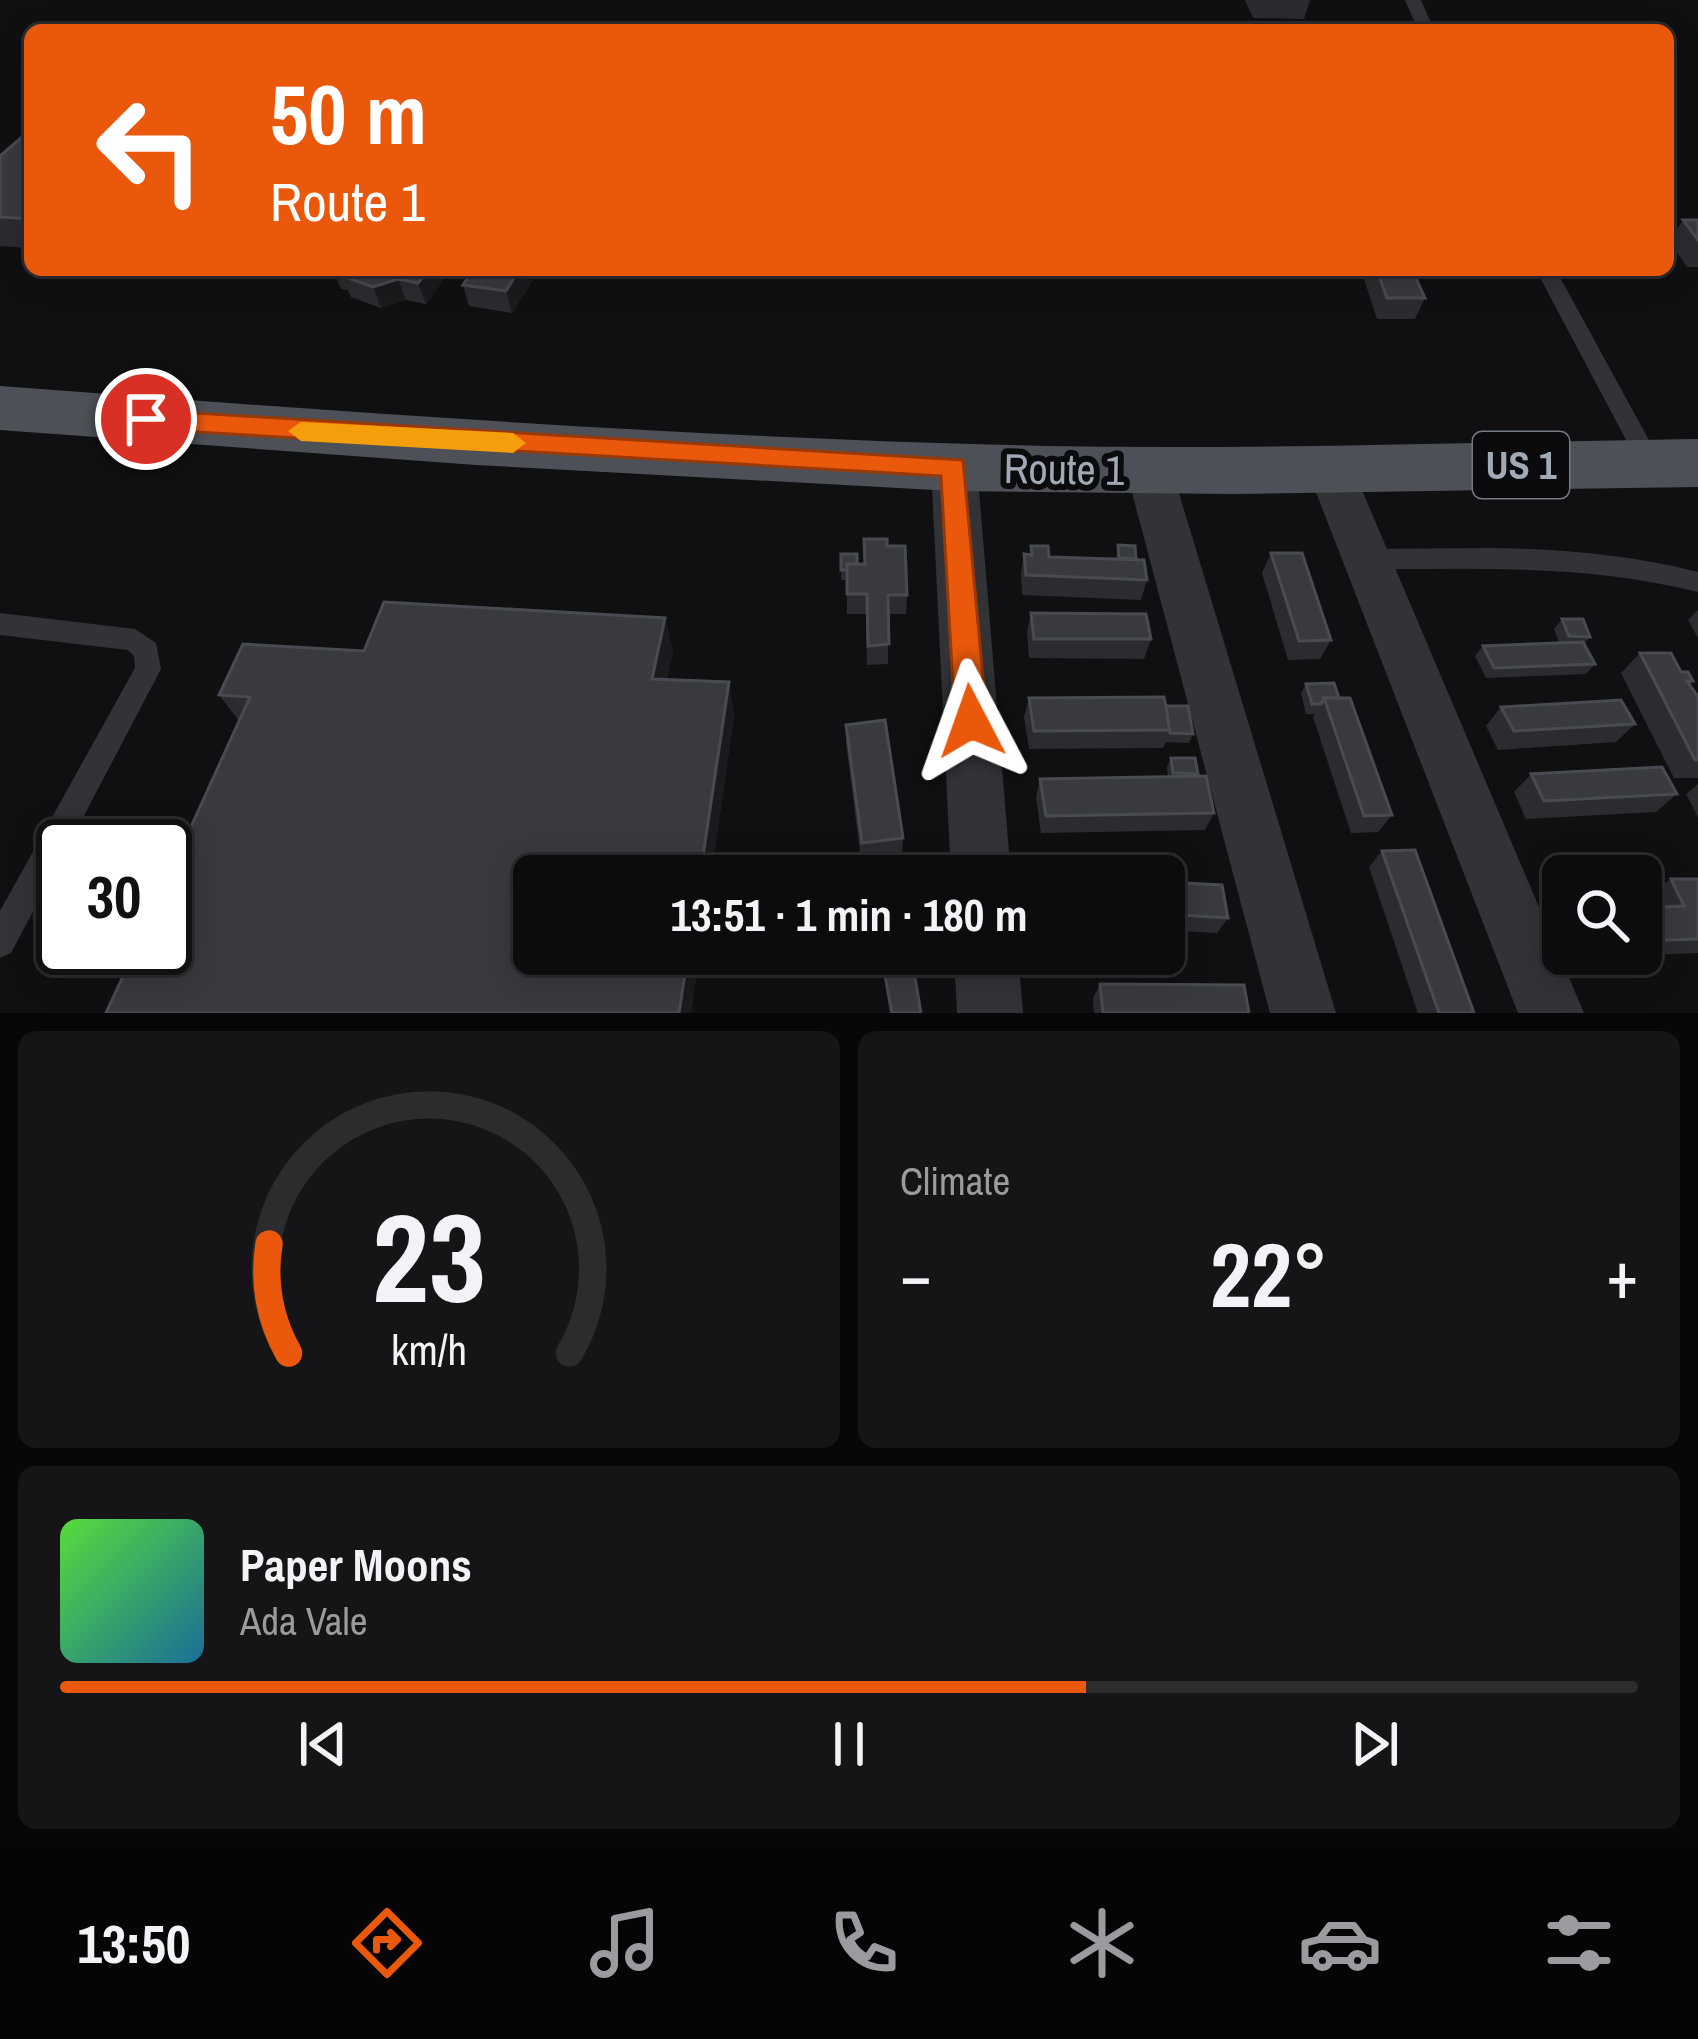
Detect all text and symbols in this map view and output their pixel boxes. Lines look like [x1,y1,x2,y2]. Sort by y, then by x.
text: 50 m [270,57,427,170]
icon: left [72,72,228,228]
text: Route 1 [270,165,425,238]
pin [95,368,197,470]
icon: arrive [113,386,179,452]
road number: US 1 [1473,432,1569,498]
street label: Route 1 [1003,440,1125,498]
position arrow [908,658,1034,784]
speed limit sign: 30 [36,819,192,975]
map controls [1542,855,1662,975]
button: search [1542,855,1662,975]
text: 13:51 · 1 min · 180 m [671,884,1027,945]
text: Climate [900,1155,1010,1207]
text: 23 [372,1173,486,1341]
text: 22° [1210,1214,1328,1335]
text: − [900,1230,932,1319]
text: + [1606,1230,1638,1319]
text: km/h [391,1320,467,1377]
text: Paper Moons [240,1534,472,1595]
text: Ada Vale [240,1595,367,1647]
icon: previous [290,1711,356,1777]
icon: pause [816,1711,882,1777]
icon: next [1342,1711,1408,1777]
icon: directions [345,1901,429,1985]
icon: music [583,1901,667,1985]
icon: phone [822,1901,906,1985]
icon: climate [1060,1901,1144,1985]
icon: car [1298,1901,1382,1985]
icon: filters [1537,1901,1621,1985]
text: 13:50 [77,1907,190,1980]

